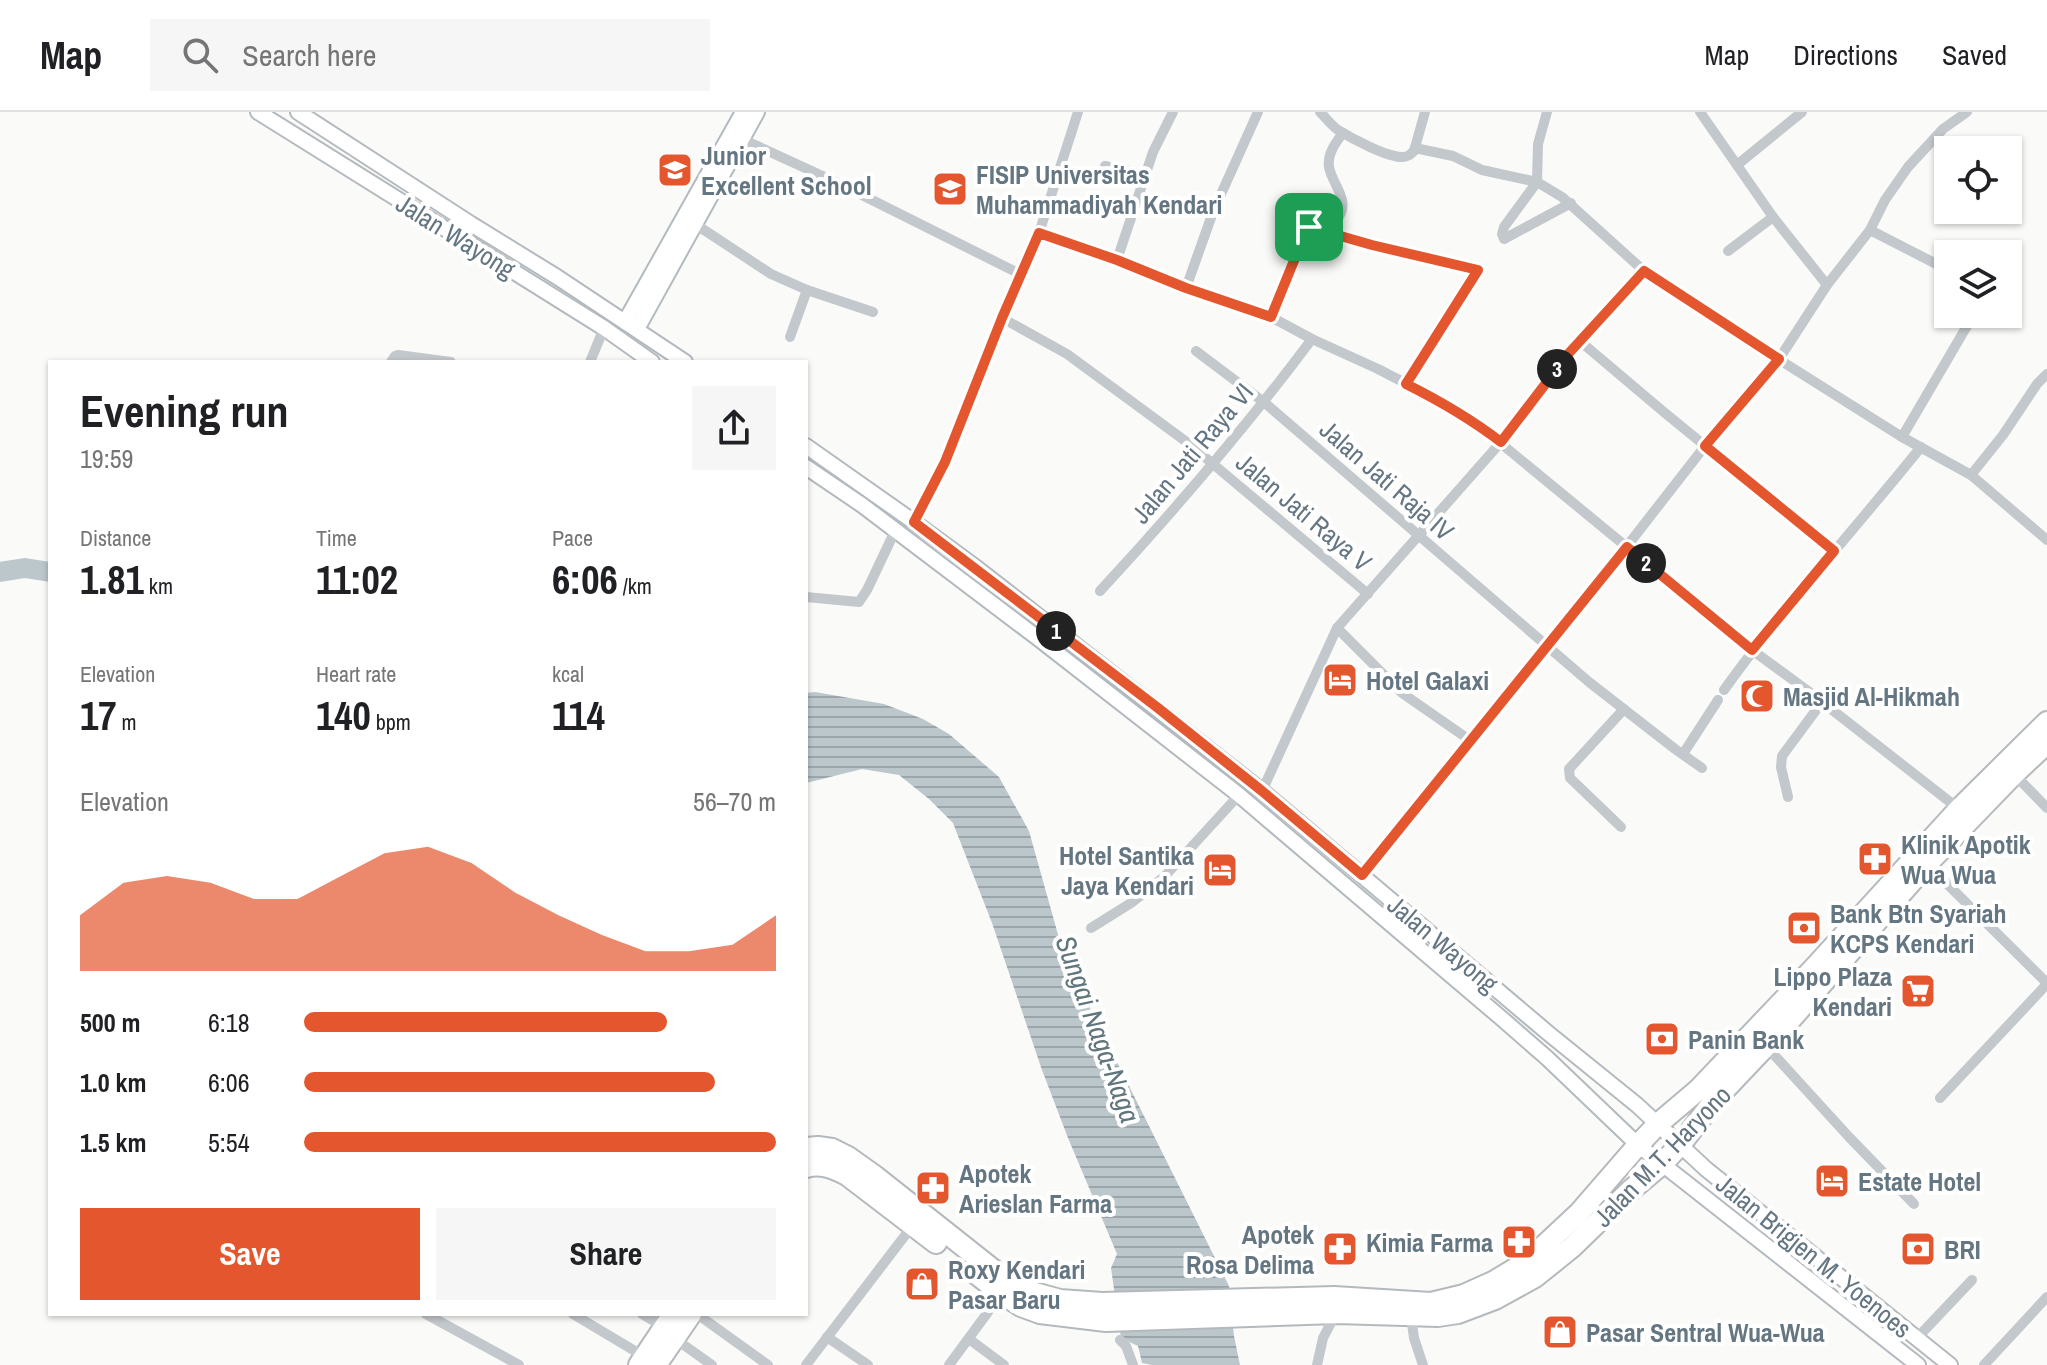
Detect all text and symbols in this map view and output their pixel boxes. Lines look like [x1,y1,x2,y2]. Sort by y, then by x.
search box [150,19,710,91]
text: Map [40,30,102,81]
icon: search [178,33,222,77]
text: Search here [242,35,376,75]
text: Map [1705,36,1749,74]
text: Directions [1793,36,1898,74]
text: Saved [1942,36,2007,74]
map controls [1934,136,2022,328]
button: locate [1934,136,2022,224]
place label: Junior Excellent School [701,138,872,203]
school or university icon: Junior Excellent School [656,151,694,189]
place label: FISIP Universitas Muhammadiyah Kendari [976,157,1222,222]
school or university icon: FISIP Universitas Muhammadiyah Kendari [931,170,969,208]
street label: Jalan Wayong [390,186,522,287]
pin [1275,193,1343,261]
icon: arrive [1287,205,1331,249]
button: layers [1934,240,2022,328]
pin: 3 [1537,349,1577,389]
text: 3 [1552,354,1562,384]
street label: Jalan Jati Raya VI [1123,375,1261,531]
text: Evening run [80,381,289,441]
button: share [692,386,776,470]
street label: Jalan Jati Raja IV [1312,412,1462,549]
text: 19:59 [80,441,133,476]
street label: Jalan Jati Raya V [1229,445,1380,580]
text: Distance [80,523,151,553]
text: Time [316,523,357,553]
text: Pace [552,523,593,553]
pin: 2 [1626,543,1666,583]
text: 2 [1641,548,1651,578]
text: 1.81 [80,553,144,606]
text: 11:02 [316,553,398,606]
text: 6:06 [552,553,618,606]
text: km [144,571,173,601]
text: /km [618,571,652,601]
pin: 1 [1036,611,1076,651]
text: 1 [1051,616,1061,646]
text: Elevation [80,659,155,689]
text: Heart rate [316,659,396,689]
text: kcal [552,659,584,689]
hotel icon: Hotel Galaxi [1321,661,1359,699]
place label: Hotel Galaxi [1366,663,1489,698]
mosque icon: Masjid Al-Hikmah [1738,677,1776,715]
place label: Masjid Al-Hikmah [1783,679,1960,714]
text: 17 [80,689,116,742]
text: 140 [316,689,371,742]
text: 114 [552,689,605,742]
text: m [116,707,137,737]
text: bpm [371,707,411,737]
text: Elevation [80,784,169,819]
text: 56–70 m [693,784,776,819]
place label: Klinik Apotik Wua Wua [1901,827,2031,892]
place label: Hotel Santika Jaya Kendari [1059,838,1194,903]
pharmacy icon: Klinik Apotik Wua Wua [1856,840,1894,878]
hotel icon: Hotel Santika Jaya Kendari [1201,851,1239,889]
street label: Jalan Wayong [1380,887,1506,1001]
place label: Bank Btn Syariah KCPS Kendari [1830,896,2007,961]
bank icon: Bank Btn Syariah KCPS Kendari [1785,909,1823,947]
water label: Sungai Naga-Naga [1047,930,1149,1128]
place label: Lippo Plaza Kendari [1774,959,1892,1024]
supermarket icon: Lippo Plaza Kendari [1899,972,1937,1010]
text: 500 m [80,1005,140,1040]
text: 6:18 [208,1005,250,1040]
bank icon: Panin Bank [1643,1020,1681,1058]
place label: Panin Bank [1688,1022,1804,1057]
text: 1.0 km [80,1065,146,1100]
text: 6:06 [208,1065,250,1100]
street label: Jalan M.T. Haryono [1586,1078,1738,1234]
text: 1.5 km [80,1125,146,1160]
text: 5:54 [208,1125,250,1160]
place label: Apotek Arieslan Farma [959,1156,1112,1221]
hotel icon: Estate Hotel [1813,1162,1851,1200]
place label: Estate Hotel [1858,1164,1981,1199]
street label: Jalan Brigjen M. Yoenoes [1709,1166,1919,1346]
pharmacy icon: Apotek Arieslan Farma [914,1169,952,1207]
button: Save [80,1208,420,1300]
button: Share [436,1208,776,1300]
place label: Apotek Rosa Delima [1186,1217,1314,1282]
pharmacy icon: Kimia Farma [1500,1223,1538,1261]
place label: Kimia Farma [1366,1225,1493,1260]
pharmacy icon: Apotek Rosa Delima [1321,1230,1359,1268]
bank icon: BRI [1899,1230,1937,1268]
place label: BRI [1944,1232,1981,1267]
place label: Roxy Kendari Pasar Baru [948,1252,1085,1317]
shop icon: Roxy Kendari Pasar Baru [903,1265,941,1303]
shop icon: Pasar Sentral Wua-Wua [1541,1313,1579,1351]
place label: Pasar Sentral Wua-Wua [1586,1315,1825,1350]

